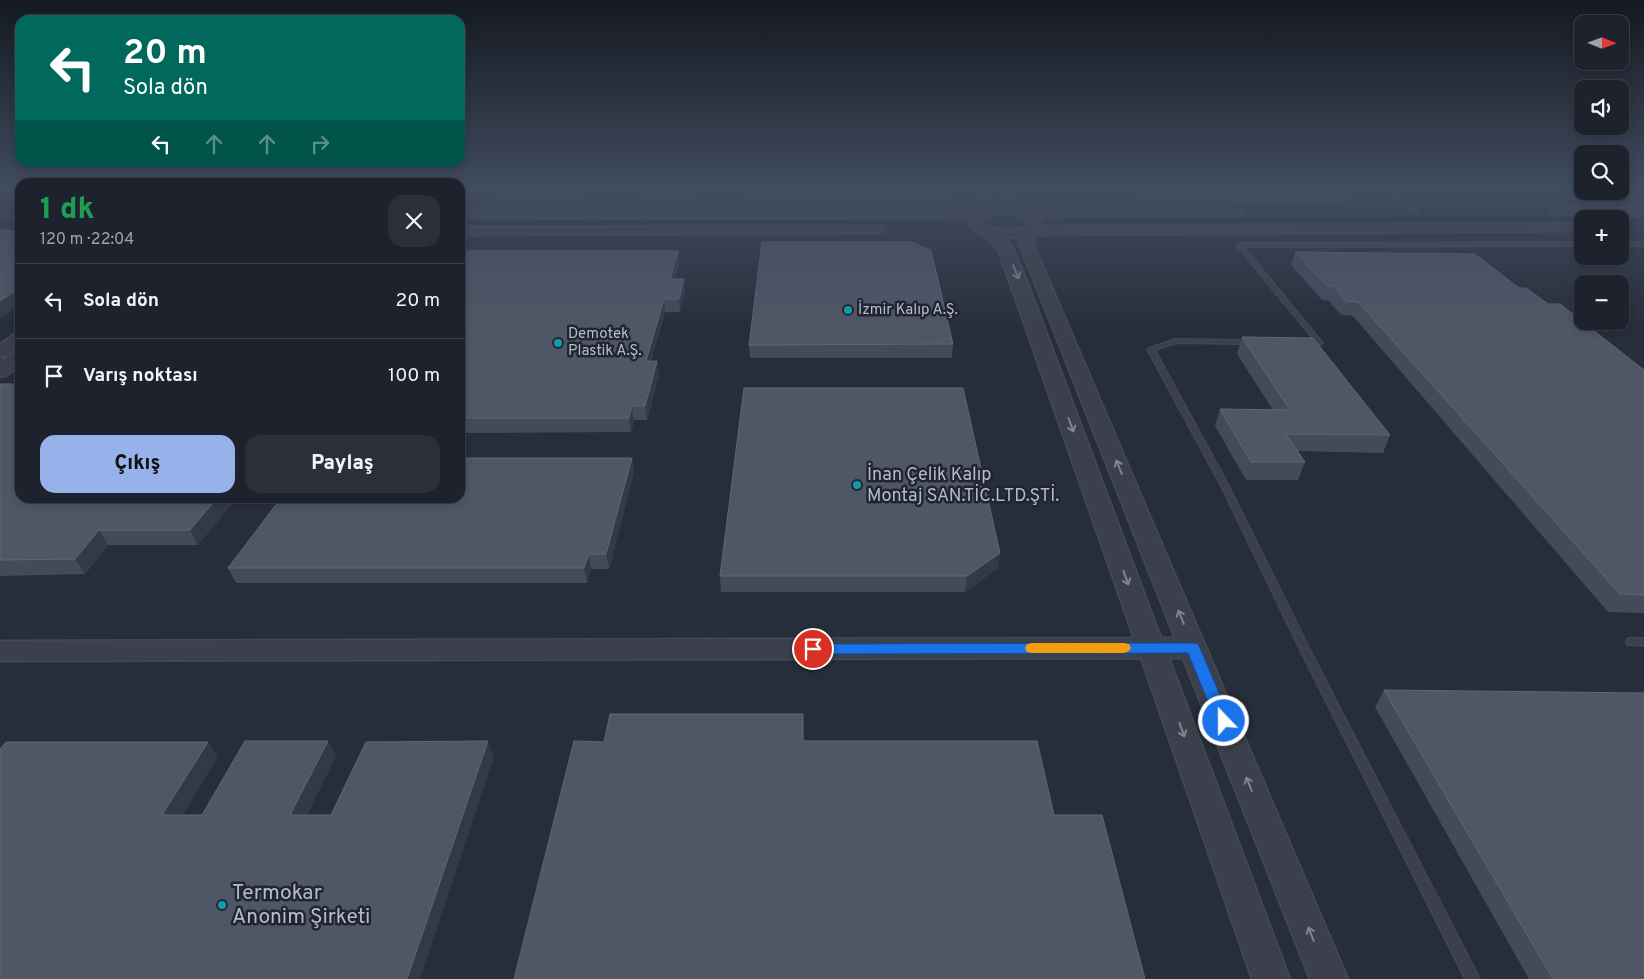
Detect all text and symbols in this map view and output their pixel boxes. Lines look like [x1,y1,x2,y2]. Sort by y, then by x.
north arrow [1574,15,1629,70]
map controls [1574,15,1629,330]
text: 20 m [123,32,207,76]
icon: left [40,35,105,100]
text: Sola dön [123,75,208,102]
button: sound [1574,80,1629,135]
icon: left [147,130,175,158]
icon: ahead [200,130,228,158]
icon: ahead [253,130,281,158]
icon: right [306,130,334,158]
button: search [1574,145,1629,200]
text: 1 dk [40,192,94,229]
button: close [388,195,440,247]
button: + [1574,210,1629,265]
text: 120 m · 22:04 [40,230,134,250]
one-way arrow [1011,264,1021,279]
button: − [1574,275,1629,330]
icon: left [40,287,68,315]
text: Sola dön [83,289,159,313]
text: 20 m [396,289,440,313]
place label: İzmir Kalıp A.Ş. [858,300,958,320]
marker: İzmir Kalıp A.Ş. [842,304,854,316]
place label: Demotek Plastik A.Ş. [568,325,642,361]
marker: Demotek Plastik A.Ş. [552,337,564,349]
icon: arrive [40,362,68,390]
text: Varış noktası [83,364,198,388]
text: 100 m [388,364,440,388]
one-way arrow [1067,417,1076,432]
button: Çıkış [40,435,235,493]
button: Paylaş [245,435,440,493]
one-way arrow [1113,460,1123,475]
place label: İnan Çelik Kalıp Montaj SAN.TİC.LTD.ŞTİ. [867,462,1059,508]
marker: İnan Çelik Kalıp Montaj SAN.TİC.LTD.ŞTİ. [851,479,863,491]
one-way arrow [1122,569,1131,585]
one-way arrow [1175,610,1185,625]
pin [792,628,834,670]
icon: arrive [799,635,827,663]
position arrow [1197,694,1249,746]
one-way arrow [1178,722,1187,738]
one-way arrow [1244,776,1253,792]
place label: Termokar Anonim Şirketi [232,880,370,931]
marker: Termokar Anonim Şirketi [216,899,228,911]
one-way arrow [1305,927,1315,942]

